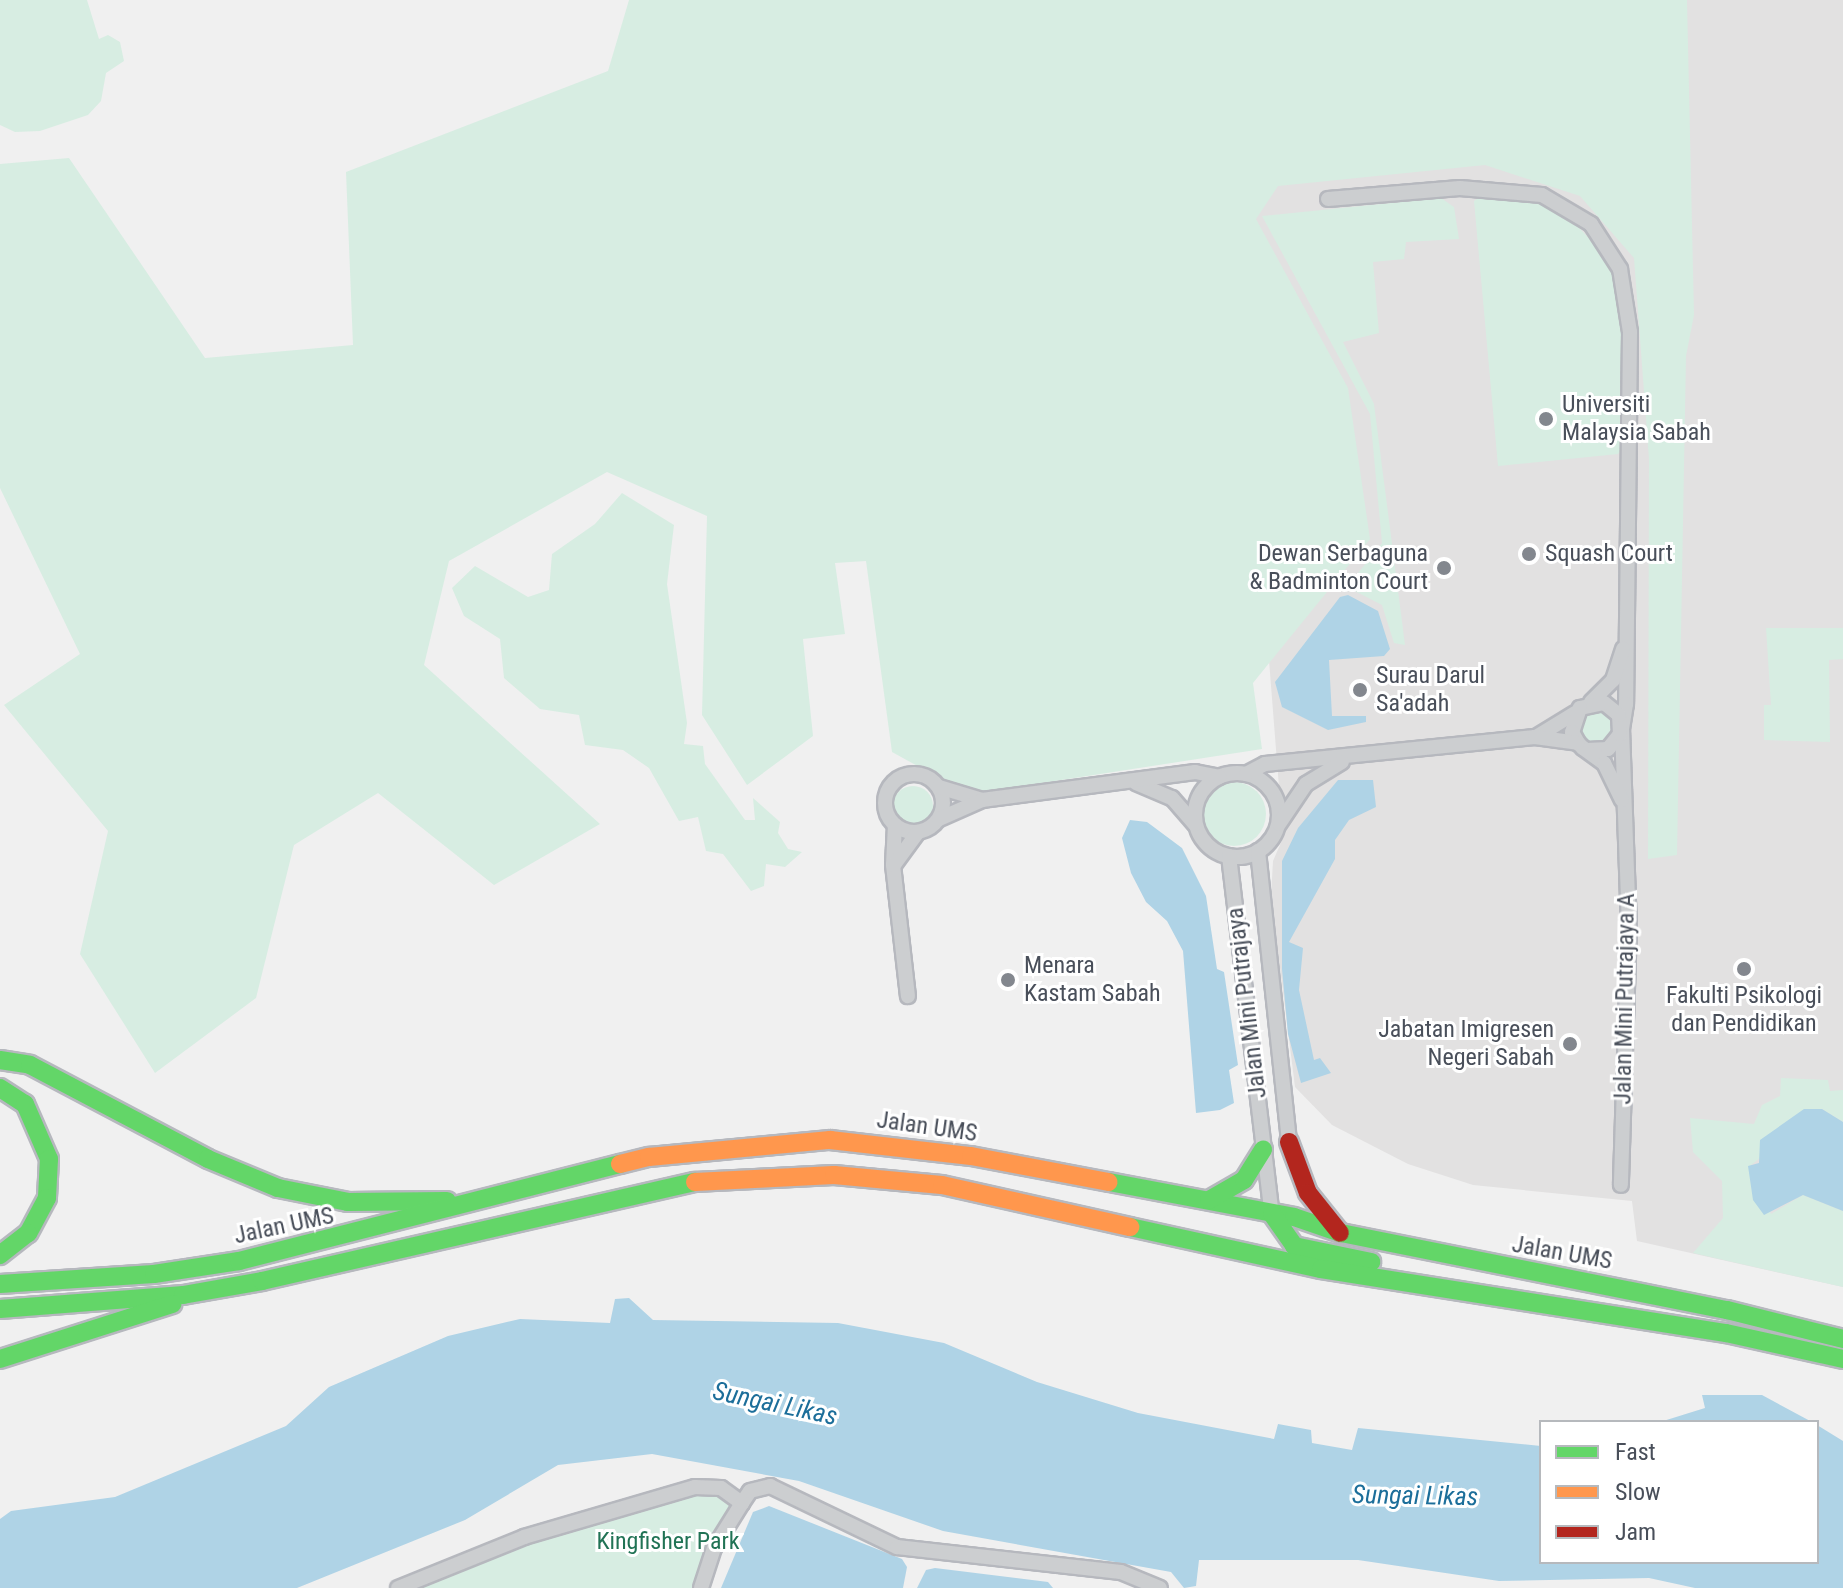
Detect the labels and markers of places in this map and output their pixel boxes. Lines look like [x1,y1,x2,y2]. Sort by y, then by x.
place label: Universiti Malaysia Sabah [1562,391,1711,447]
marker: Universiti Malaysia Sabah [1537,410,1555,428]
place label: Dewan Serbaguna & Badminton Court [1249,540,1428,596]
place label: Squash Court [1545,540,1673,568]
marker: Squash Court [1520,545,1538,563]
marker: Dewan Serbaguna & Badminton Court [1435,559,1453,577]
place label: Surau Darul Sa'adah [1376,662,1485,718]
marker: Surau Darul Sa'adah [1351,681,1369,699]
place label: Menara Kastam Sabah [1024,952,1161,1008]
marker: Fakulti Psikologi dan Pendidikan [1735,960,1753,978]
marker: Menara Kastam Sabah [999,971,1017,989]
place label: Fakulti Psikologi dan Pendidikan [1666,982,1822,1038]
place label: Jabatan Imigresen Negeri Sabah [1378,1016,1554,1072]
marker: Jabatan Imigresen Negeri Sabah [1561,1035,1579,1053]

